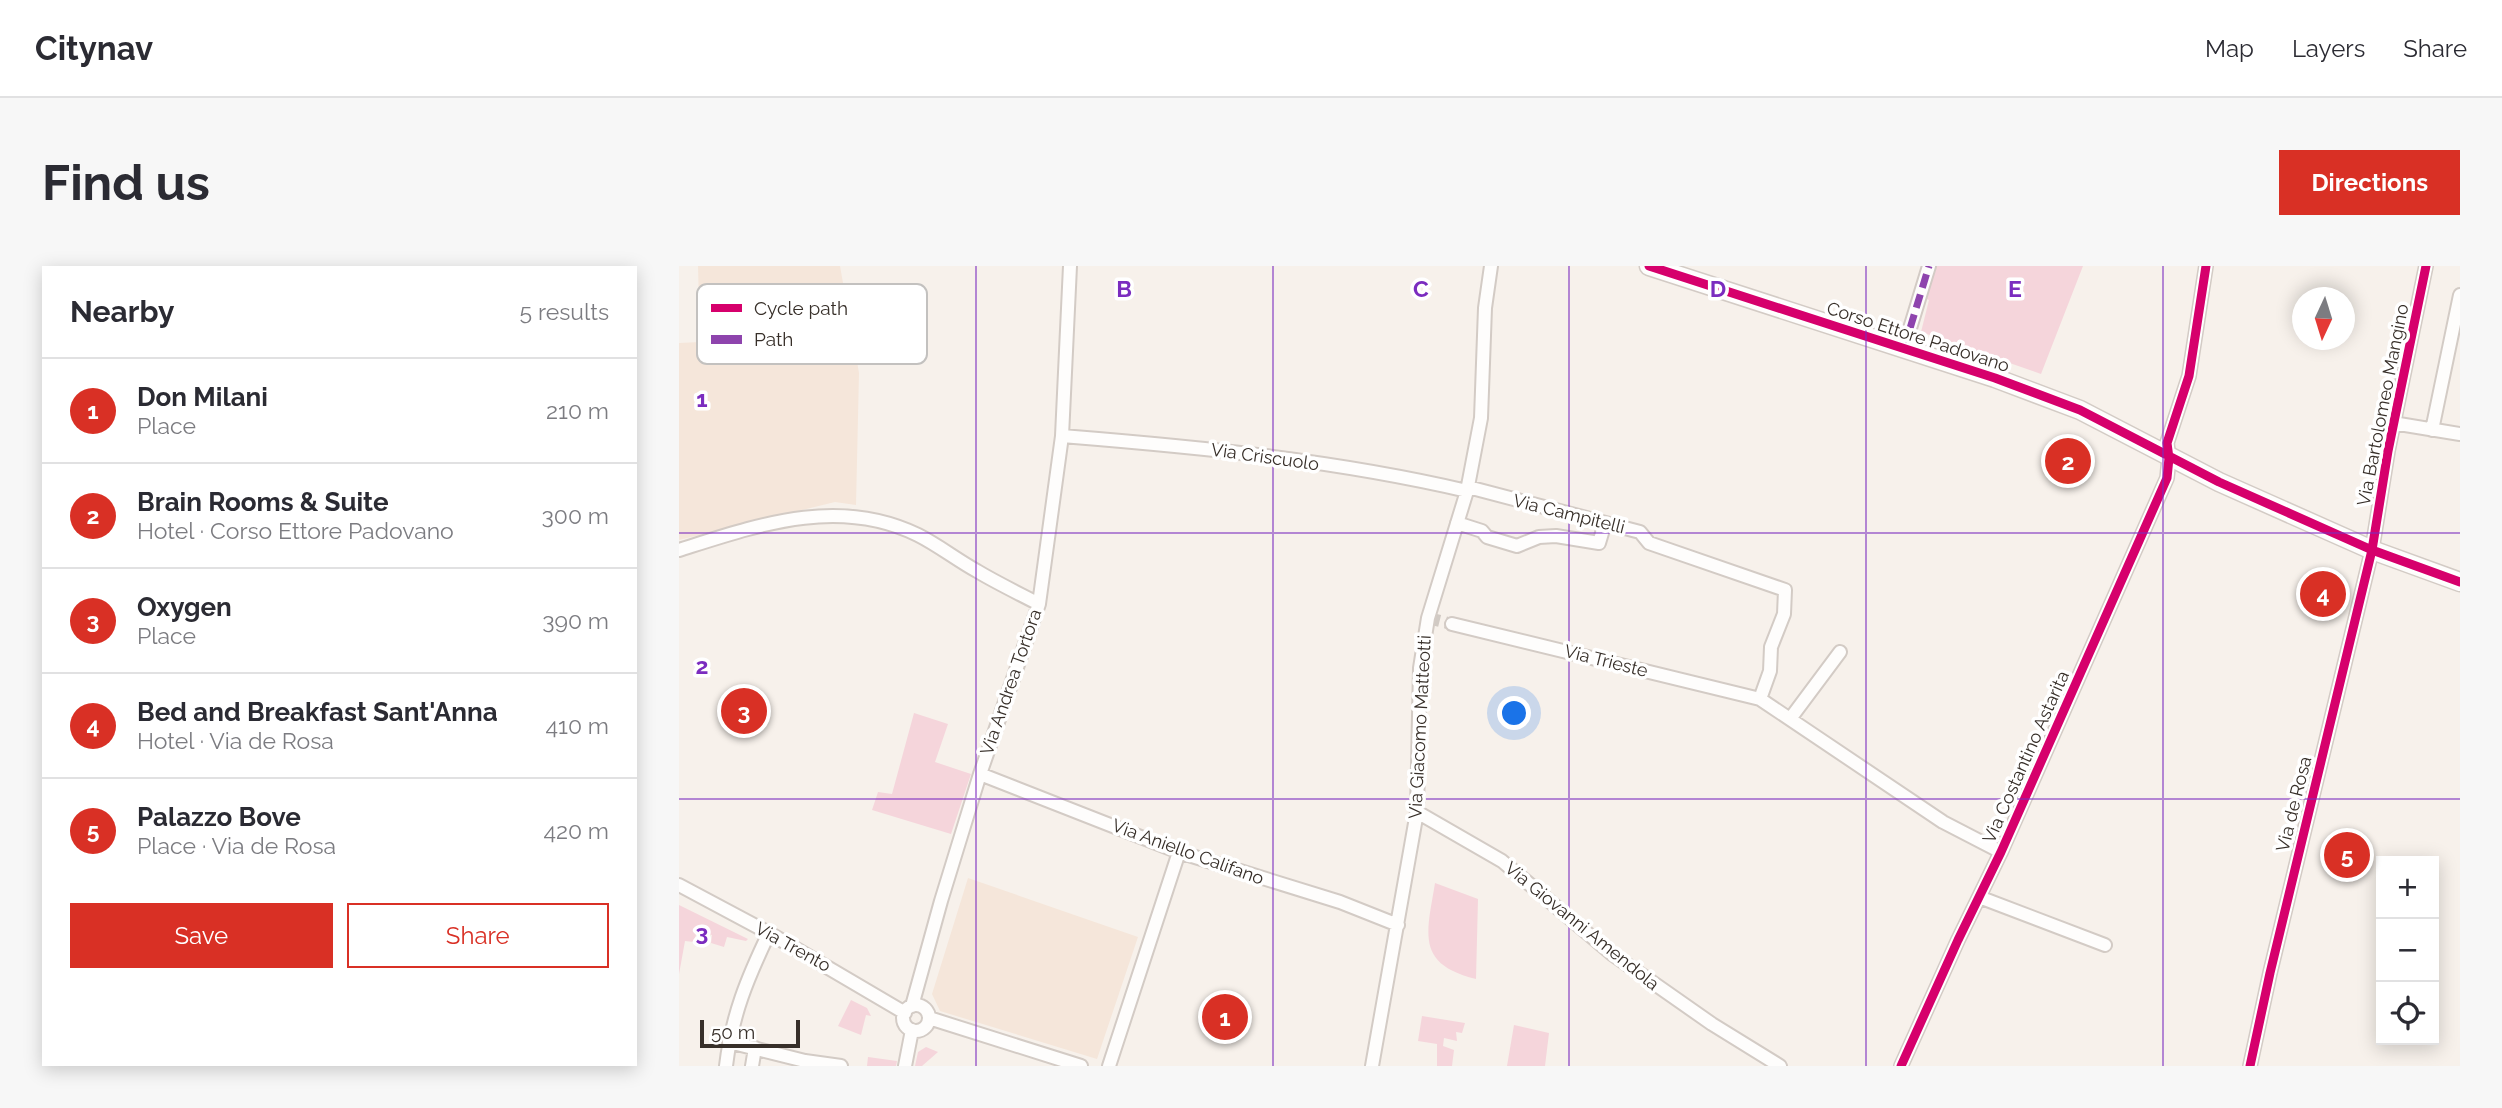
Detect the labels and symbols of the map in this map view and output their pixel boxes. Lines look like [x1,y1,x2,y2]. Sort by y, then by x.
text: B [1116,275,1132,302]
text: C [1413,275,1429,302]
text: D [1710,275,1726,302]
text: E [2008,275,2022,302]
legend [697,284,927,364]
north arrow [2292,287,2355,350]
text: Cycle path [754,297,848,319]
street label: Corso Ettore Padovano [1824,297,2012,376]
street label: Via Bartolomeo Mangino [2353,302,2412,508]
text: Path [754,328,793,350]
text: 1 [696,385,708,412]
pin: 2 [2045,435,2091,487]
street label: Via Criscuolo [1210,439,1321,475]
street label: Via Campitelli [1511,489,1627,538]
pin: 4 [2300,568,2346,620]
street label: Via Andrea Tortora [976,606,1045,758]
street label: Via Giacomo Matteotti [1404,635,1435,819]
street label: Via Trieste [1562,640,1650,681]
text: 2 [696,652,708,679]
street label: Via Costantino Astarita [1978,667,2073,846]
pin: 3 [721,685,767,737]
your location [1497,696,1531,730]
street label: Via de Rosa [2272,754,2316,854]
street label: Via Aniello Califano [1109,814,1267,889]
pin: 5 [2324,829,2370,881]
street label: Via Giovanni Amendola [1501,857,1664,994]
street label: Via Trento [752,917,835,976]
text: 3 [696,919,708,946]
pin: 1 [1202,991,1248,1043]
scale bar [700,1017,800,1049]

